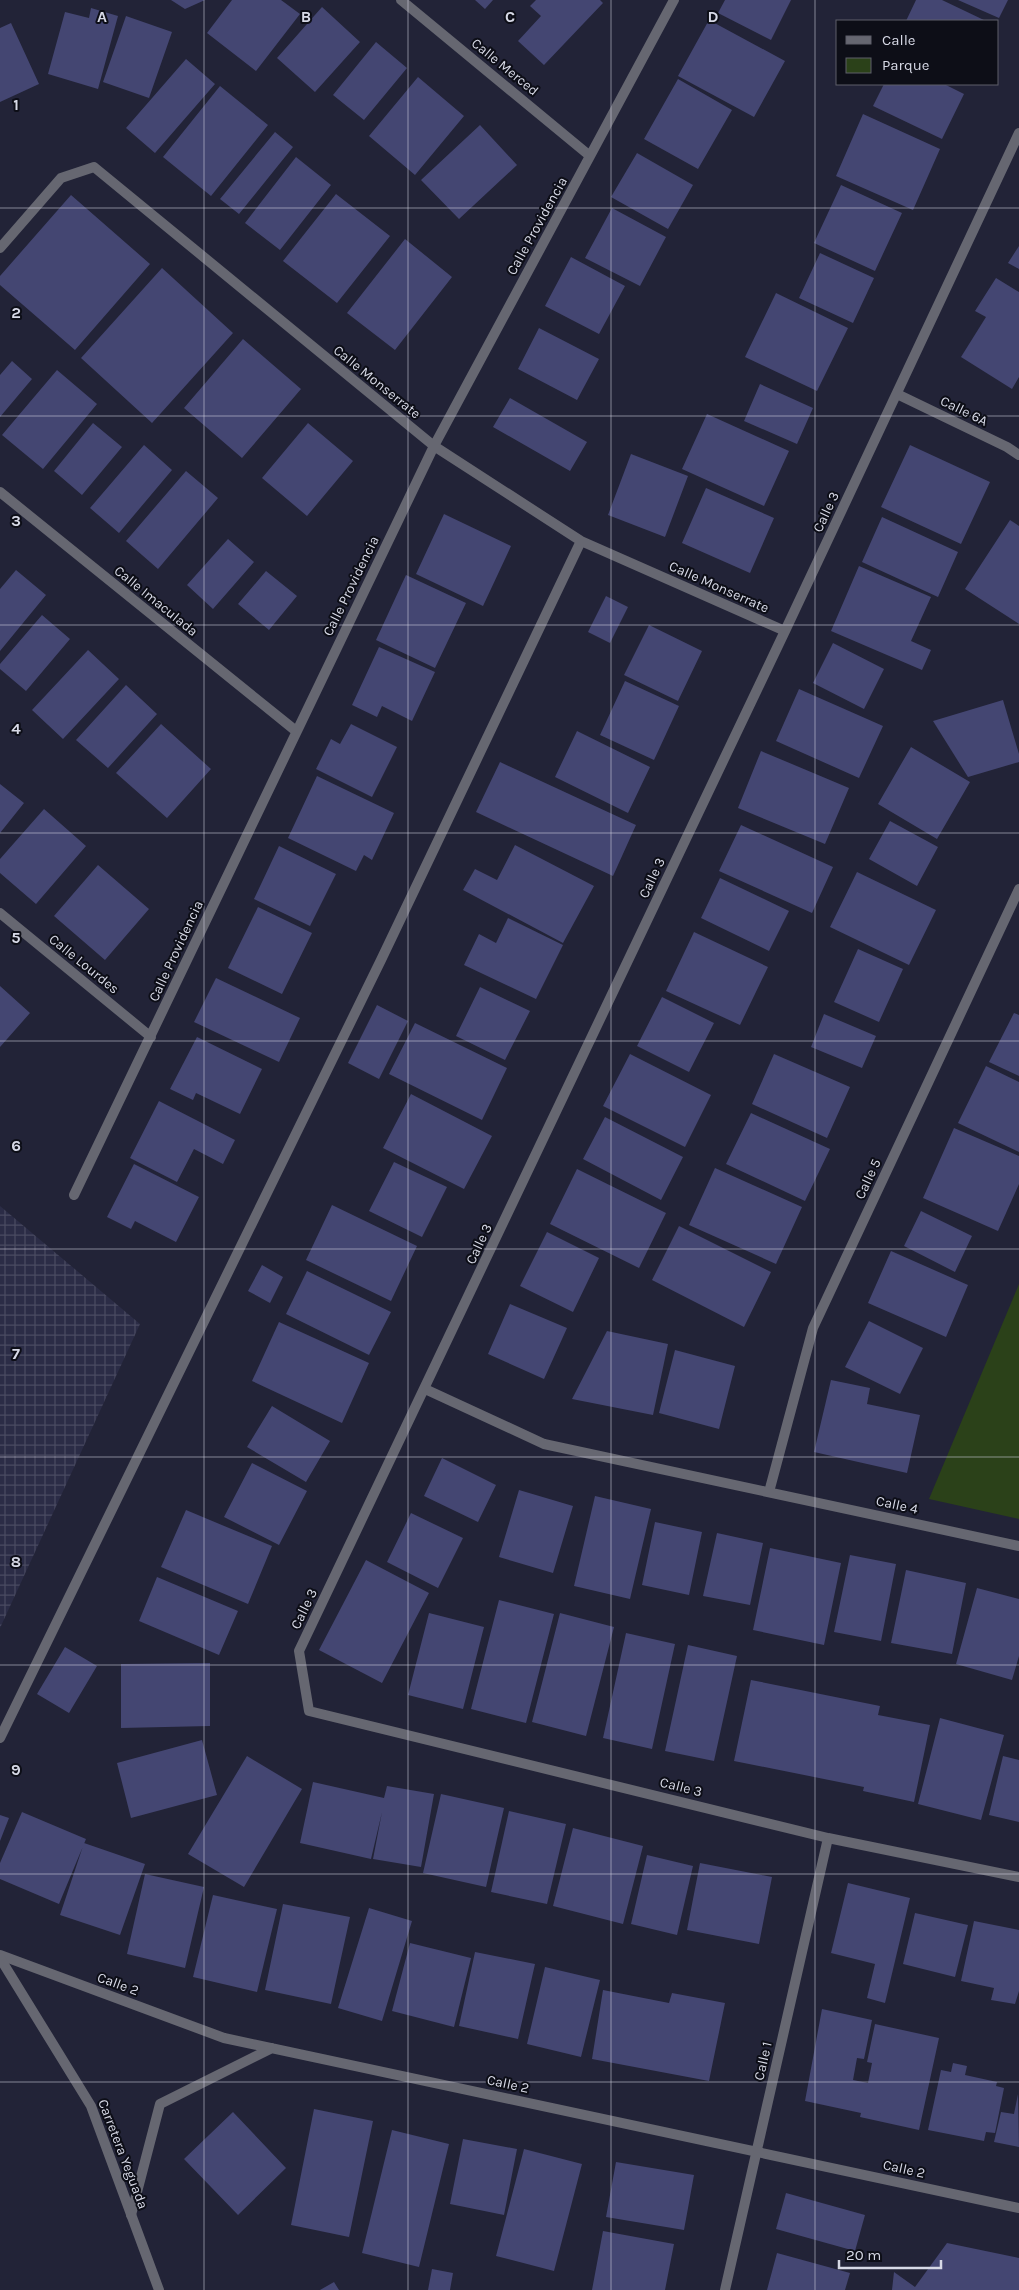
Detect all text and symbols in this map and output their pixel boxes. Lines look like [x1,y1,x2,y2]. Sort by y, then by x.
text: A [97,7,107,26]
text: B [301,7,311,26]
text: C [505,7,515,26]
text: D [708,7,719,26]
legend [836,20,999,85]
text: Calle [882,31,916,49]
street label: Calle Merced [468,35,542,99]
text: Parque [882,56,930,74]
text: 1 [13,95,19,114]
street label: Calle Providencia [503,174,571,278]
text: 2 [11,303,21,322]
street label: Calle Monserrate [330,342,424,422]
street label: Calle 6A [937,392,991,430]
street label: Calle 3 [809,489,843,535]
text: 3 [11,511,21,530]
street label: Calle Providencia [319,533,383,639]
street label: Calle Monserrate [666,557,772,617]
street label: Calle Imaculada [111,562,201,640]
text: 4 [11,719,21,738]
street label: Calle 3 [635,855,669,901]
street label: Calle Providencia [145,898,207,1004]
text: 5 [11,928,21,947]
street label: Calle Lourdes [46,931,122,997]
text: 6 [11,1136,21,1155]
street label: Calle 5 [851,1156,885,1202]
street label: Calle 3 [462,1221,496,1267]
text: 7 [12,1344,20,1363]
street label: Calle 4 [874,1492,920,1518]
text: 8 [11,1552,21,1571]
street label: Calle 3 [287,1586,321,1632]
text: 9 [11,1760,21,1779]
street label: Calle 3 [658,1774,704,1800]
street label: Calle 2 [95,1969,141,1999]
street label: Calle 1 [750,2040,776,2082]
street label: Calle 2 [485,2071,531,2097]
street label: Carretera Yeguada [94,2097,152,2211]
street label: Calle 2 [881,2156,927,2182]
scale bar [839,2238,942,2270]
text: 20 m [846,2246,881,2264]

